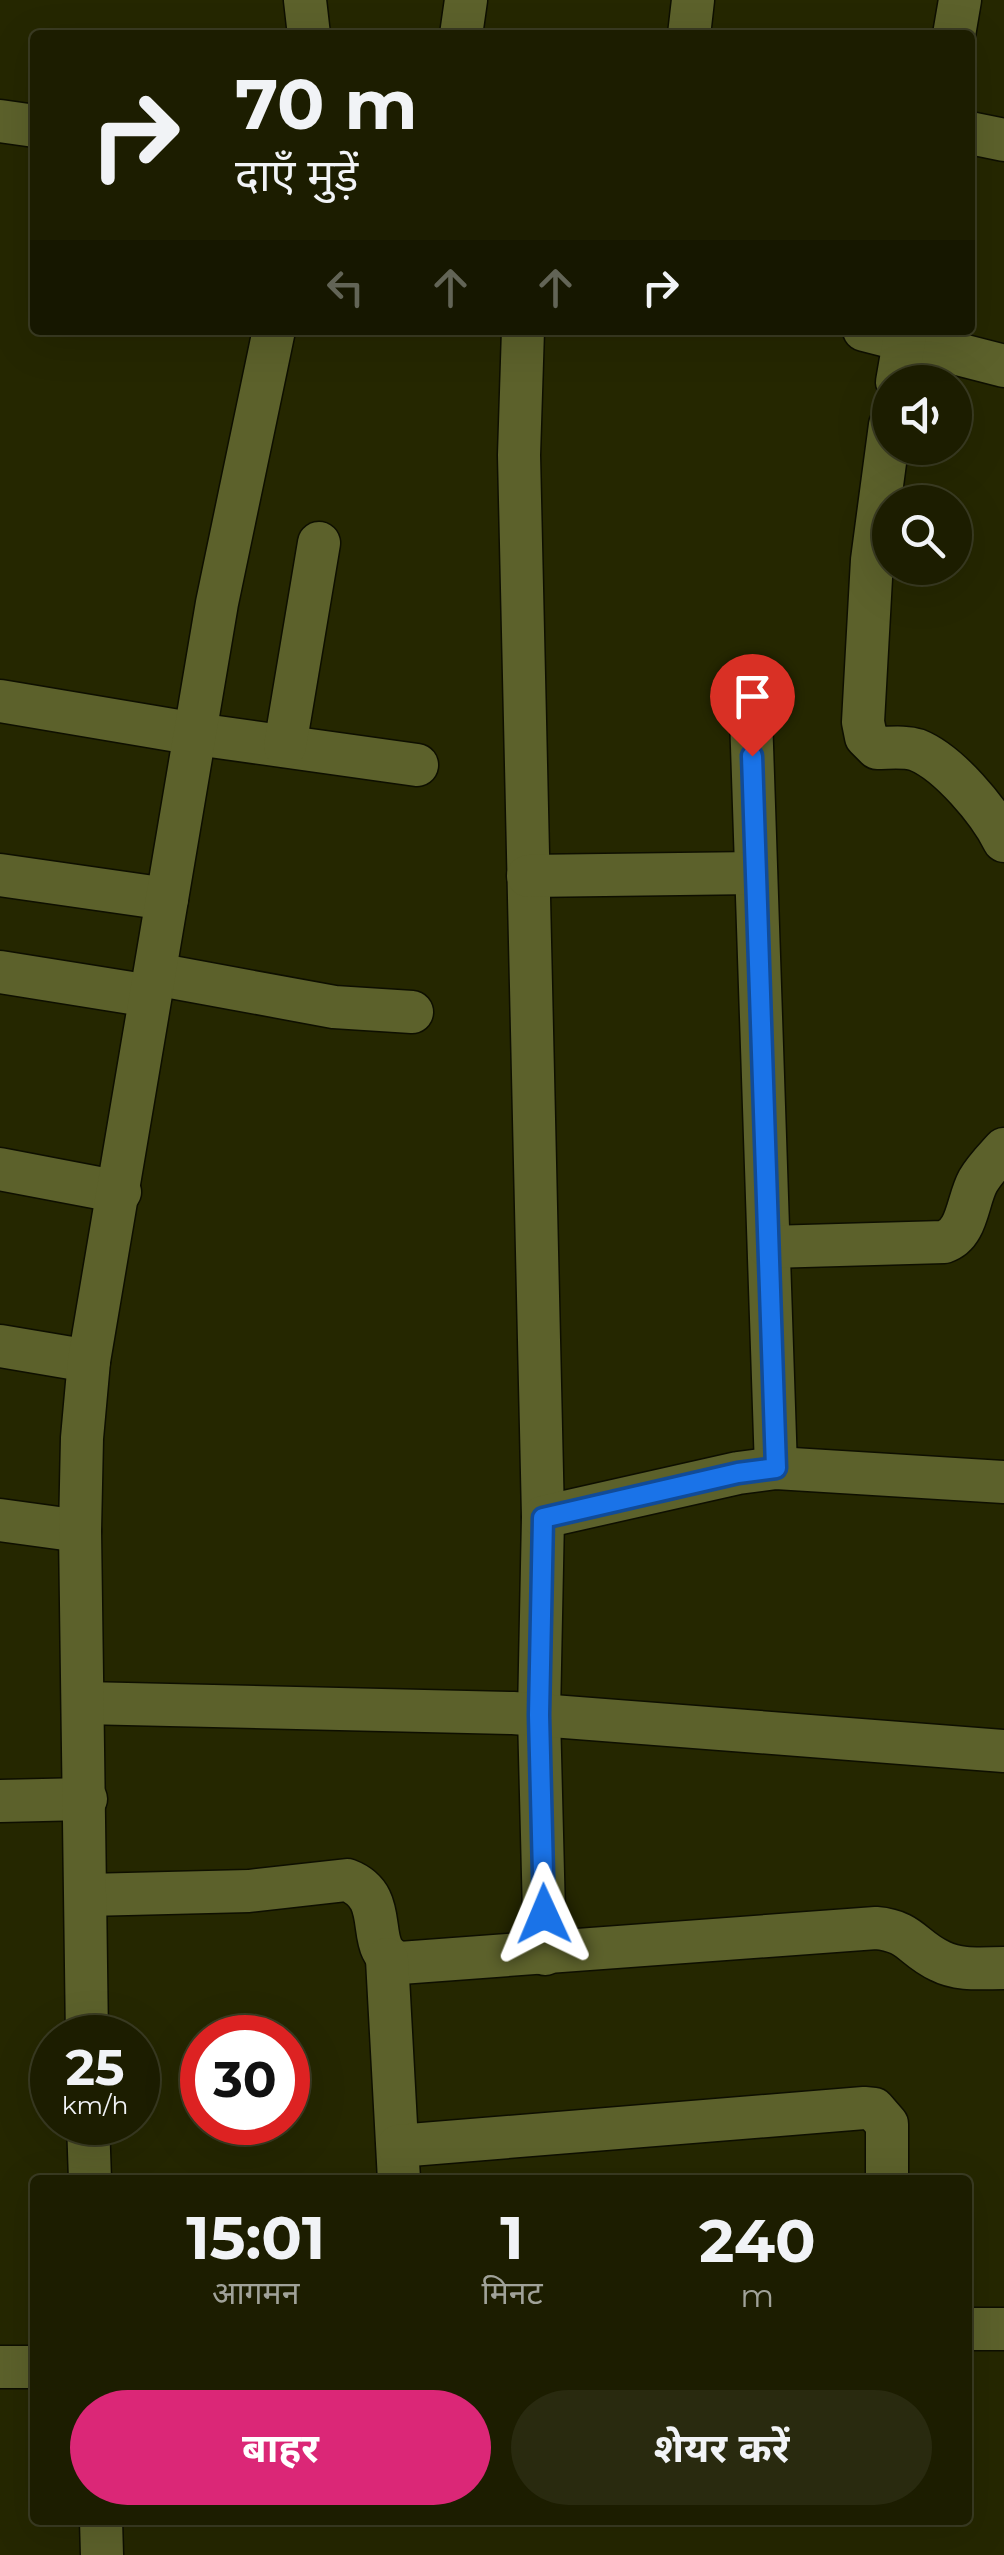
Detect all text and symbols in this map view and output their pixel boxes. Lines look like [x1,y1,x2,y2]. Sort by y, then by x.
text: 70 m [235,61,418,147]
icon: right [70,70,200,200]
text: दाएँ मुड़ें [235,147,358,202]
icon: left [318,260,373,315]
icon: ahead [423,260,478,315]
icon: ahead [528,260,583,315]
icon: right [633,260,688,315]
map controls [872,365,972,585]
button: sound [872,365,972,465]
button: search [872,485,972,585]
pin [710,654,795,757]
icon: arrive [725,669,780,724]
position arrow [492,1862,596,1966]
speed limit sign: 30 [180,2015,310,2145]
text: 25 [65,2037,125,2098]
text: km/h [62,2090,128,2120]
text: 15:01 [186,2201,325,2274]
text: 1 [500,2201,524,2274]
text: 240 [699,2204,816,2277]
text: आगमन [212,2273,300,2312]
text: मिनट [481,2273,543,2312]
text: m [740,2276,774,2315]
button: बाहर [70,2390,491,2505]
button: शेयर करें [511,2390,932,2505]

